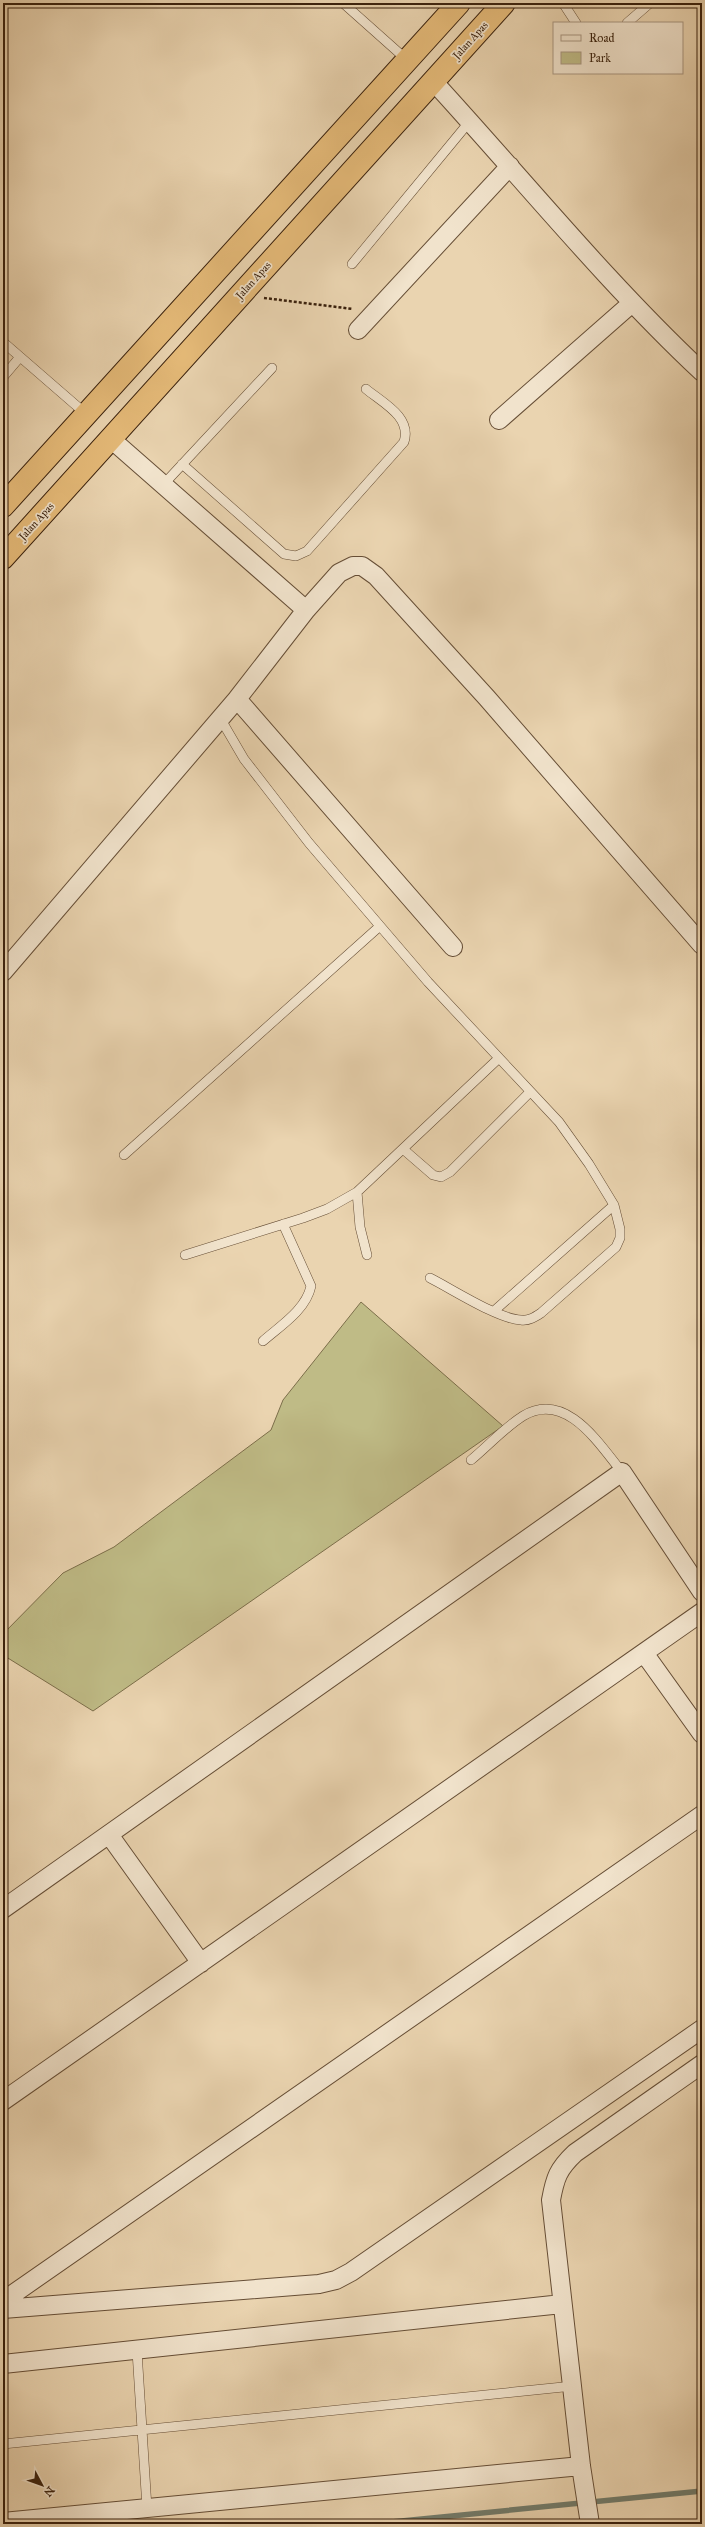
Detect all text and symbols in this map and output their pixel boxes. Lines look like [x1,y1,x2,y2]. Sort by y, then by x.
street label: Jalan Apas [449,19,491,63]
legend [553,22,683,74]
text: Road [589,31,615,45]
text: Park [589,51,611,65]
street label: Jalan Apas [232,259,274,303]
street label: Jalan Apas [15,500,57,544]
north arrow [22,2465,62,2505]
text: N [41,2483,57,2500]

